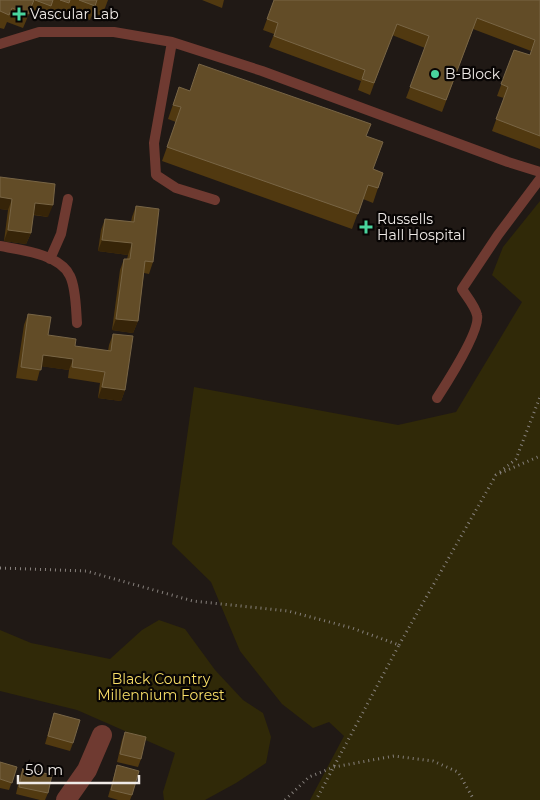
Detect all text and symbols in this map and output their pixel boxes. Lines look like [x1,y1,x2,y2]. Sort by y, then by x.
place label: Vascular Lab [30,5,119,23]
marker: Vascular Lab [12,7,26,21]
place label: B-Block [445,65,501,83]
marker: B-Block [429,68,441,80]
place label: Russells Hall Hospital [377,210,465,244]
marker: Russells Hall Hospital [359,220,373,234]
park label: Black Country Millennium Forest [97,670,225,704]
scale bar [18,752,139,784]
text: 50 m [25,760,63,779]

